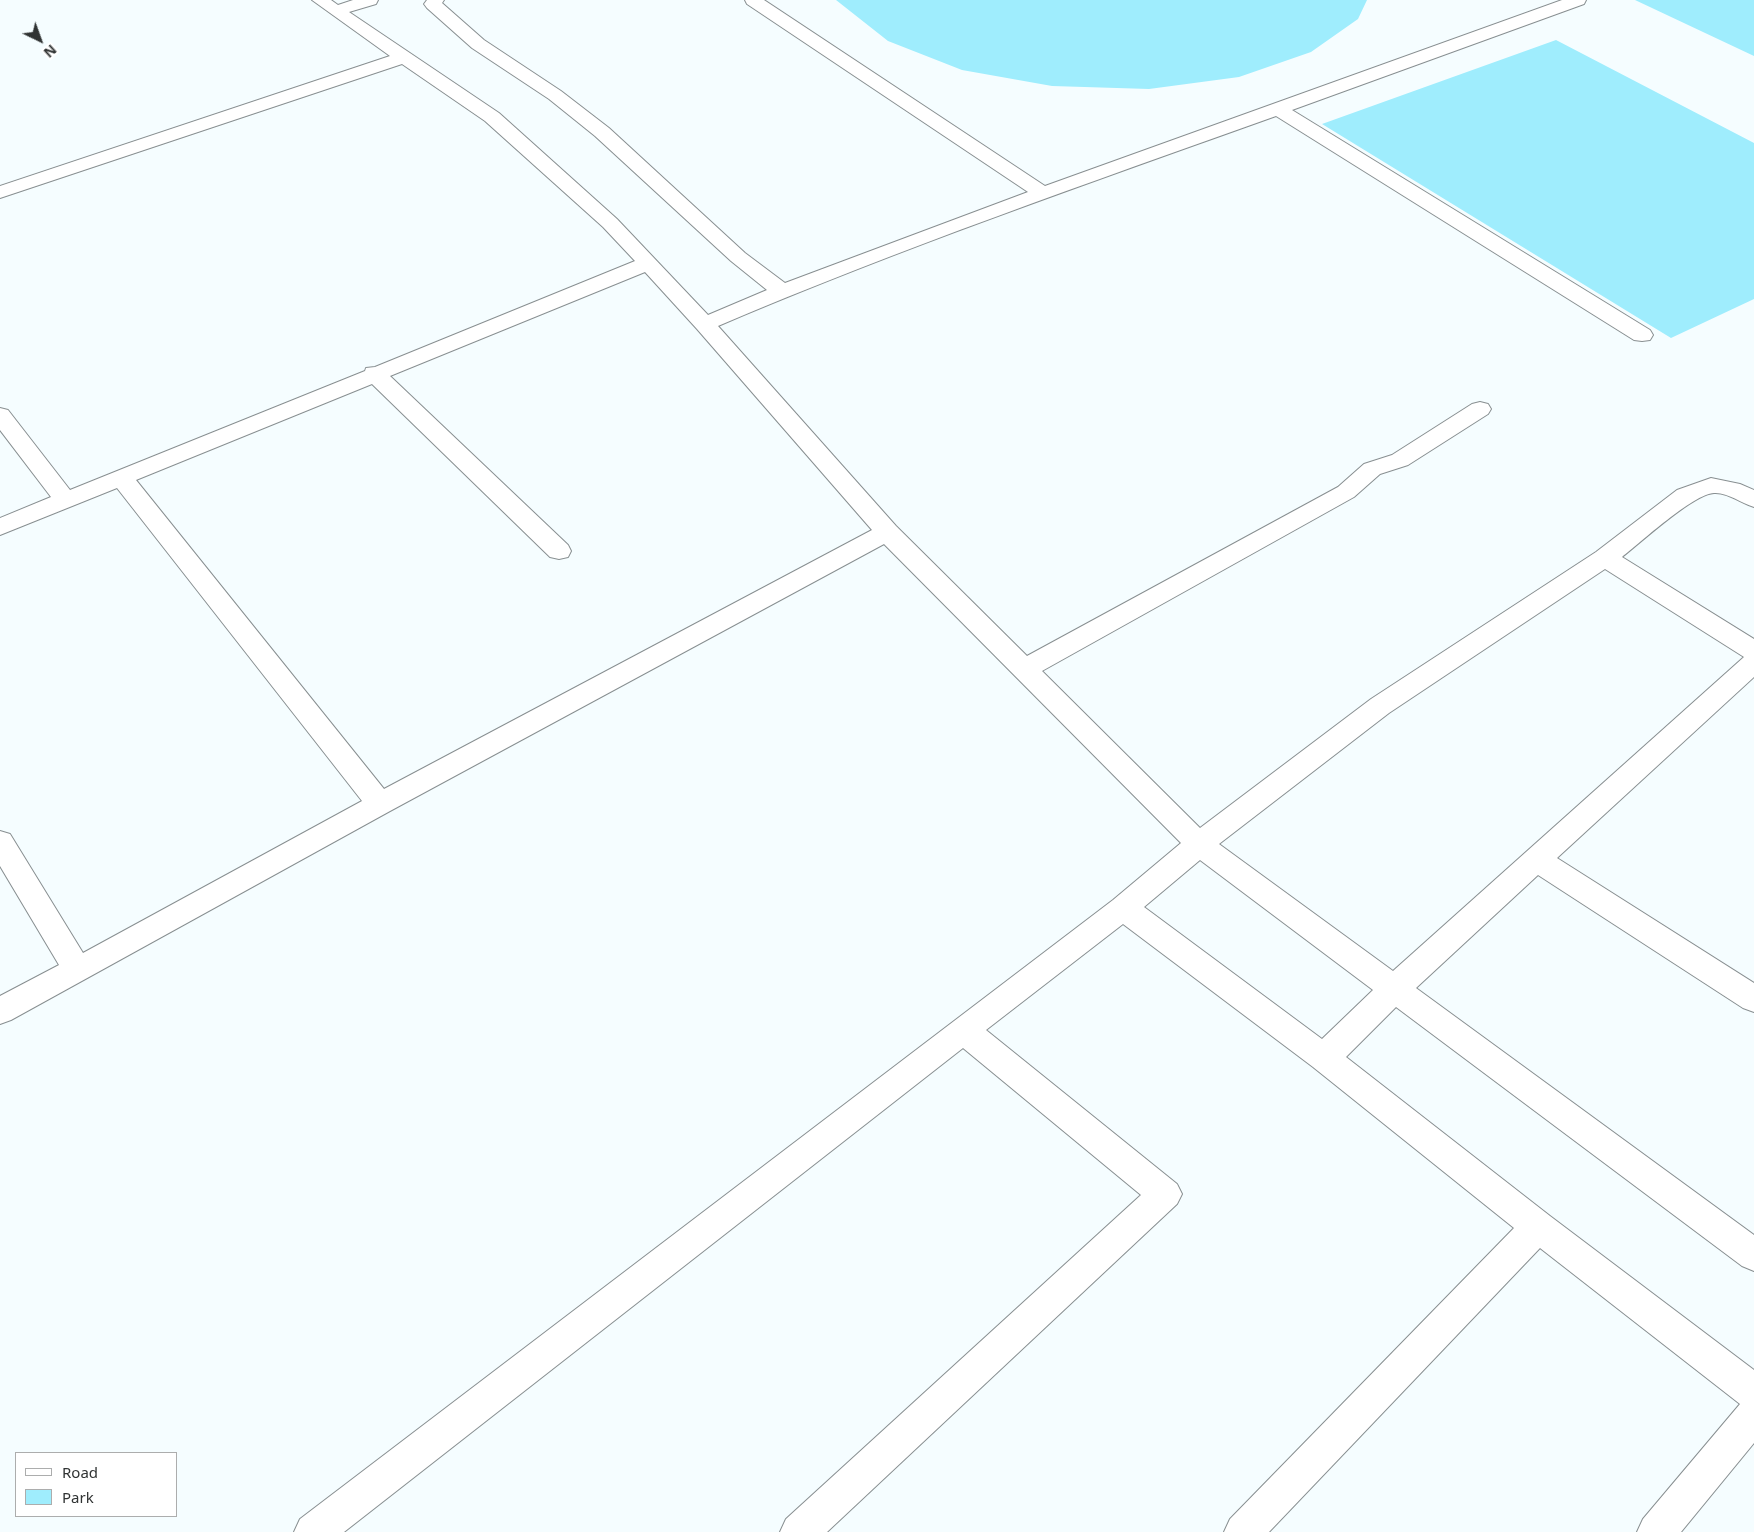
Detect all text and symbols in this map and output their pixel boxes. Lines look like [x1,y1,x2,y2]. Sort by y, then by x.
north arrow [15,15,65,65]
text: N [40,41,61,62]
legend [15,1452,178,1517]
text: Road [62,1462,98,1482]
text: Park [62,1487,94,1507]

